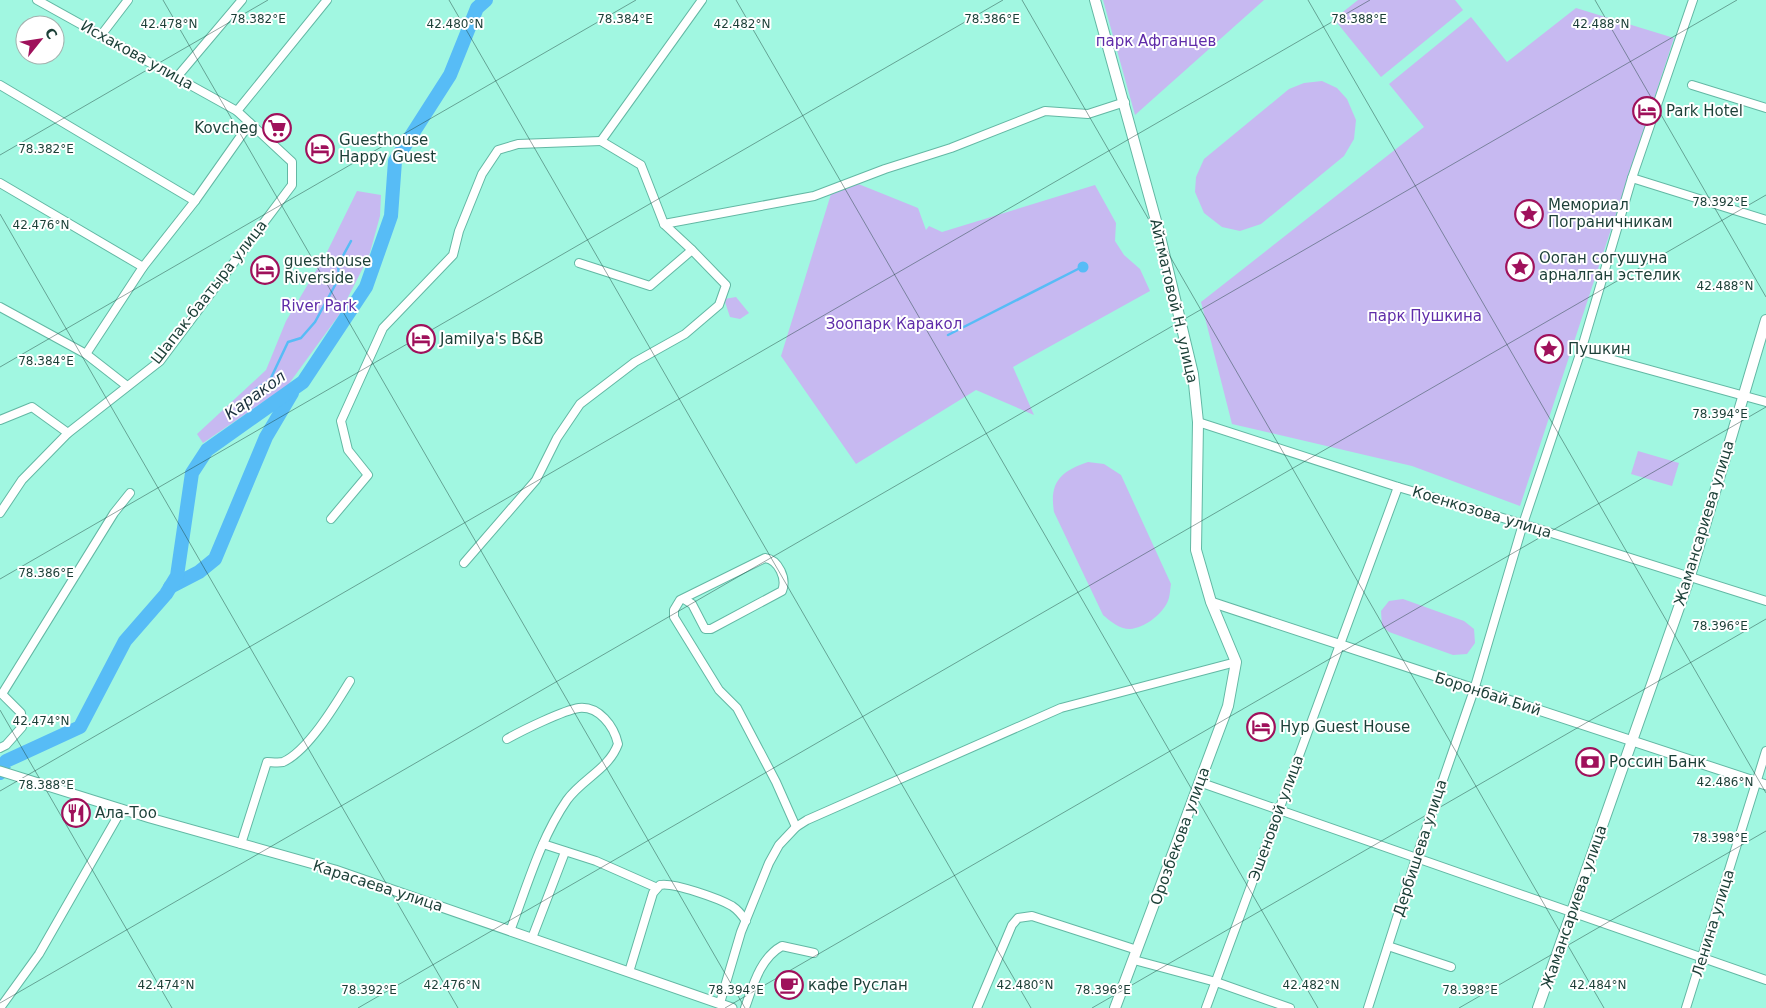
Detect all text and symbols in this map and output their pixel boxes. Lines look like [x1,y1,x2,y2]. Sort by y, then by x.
text: 78.382°E [230,12,286,26]
text: 78.384°E [597,12,653,26]
text: 78.386°E [964,12,1020,26]
text: 78.388°E [1331,12,1387,26]
north arrow [15,15,65,65]
street label: Исхакова улица [77,17,197,93]
text: 42.478°N [141,17,197,31]
text: 42.480°N [427,17,483,31]
text: 42.482°N [714,17,770,31]
text: 42.488°N [1573,17,1629,31]
text: С [42,25,61,42]
park label: парк Афганцев [1096,32,1216,50]
hotel icon: Park Hotel [1632,96,1662,126]
place label: Park Hotel [1666,102,1743,120]
supermarket icon: Kovcheg [262,113,292,143]
place label: Kovcheg [194,119,258,137]
place label: Guesthouse Happy Guest [339,131,436,166]
hotel icon: Guesthouse Happy Guest [305,134,335,164]
text: 78.382°E [18,142,74,156]
text: 78.392°E [1692,195,1748,209]
place label: Мемориал Пограничникам [1548,196,1673,231]
place icon: Мемориал Пограничникам [1514,199,1544,229]
street label: Шапак-баатыра улица [147,216,271,368]
street label: Айтматовой Н. улица [1146,217,1202,385]
text: 42.476°N [13,218,69,232]
place label: Ооган согушуна арналган эстелик [1539,249,1681,284]
place label: guesthouse Riverside [284,252,371,287]
place icon: Ооган согушуна арналган эстелик [1505,252,1535,282]
hotel icon: guesthouse Riverside [250,255,280,285]
text: 42.488°N [1697,279,1753,293]
park label: River Park [281,297,357,315]
park label: парк Пушкина [1368,307,1482,325]
park label: Зоопарк Каракол [826,315,962,333]
hotel icon: Jamilya's B&B [406,324,436,354]
place label: Jamilya's B&B [439,330,544,348]
place icon: Пушкин [1534,334,1564,364]
place label: Пушкин [1568,340,1631,358]
text: 78.384°E [18,354,74,368]
water label: Каракол [221,367,289,423]
text: 78.394°E [1692,407,1748,421]
street label: Жамансариева улица [1670,438,1738,608]
street label: Коенкозова улица [1410,482,1554,542]
text: 78.386°E [18,566,74,580]
text: 78.396°E [1692,619,1748,633]
street label: Боронбай Бий [1433,668,1543,720]
hotel icon: Нур Guest House [1246,712,1276,742]
text: 42.474°N [13,714,69,728]
place label: Нур Guest House [1280,718,1410,736]
bank icon: Россин Банк [1575,747,1605,777]
street label: Эшеновой улица [1245,753,1307,883]
place label: Россин Банк [1609,753,1706,771]
street label: Орозбекова улица [1147,765,1213,907]
text: 42.486°N [1697,775,1753,789]
street label: Дербишева улица [1389,777,1451,919]
text: 78.388°E [18,778,74,792]
restaurant icon: Ала-Тоо [61,798,91,828]
place label: Ала-Тоо [95,804,157,822]
street label: Жамансариева улица [1537,823,1611,991]
text: 78.398°E [1692,831,1748,845]
street label: Карасаева улица [311,856,445,916]
street label: Ленина улица [1688,867,1738,979]
cafe icon: кафе Руслан [774,970,804,1000]
place label: кафе Руслан [808,976,908,994]
text: 42.474°N [138,978,194,992]
text: 42.476°N [424,978,480,992]
text: 42.480°N [997,978,1053,992]
text: 42.482°N [1283,978,1339,992]
text: 42.484°N [1570,978,1626,992]
text: 78.392°E [341,983,397,997]
text: 78.394°E [708,983,764,997]
text: 78.396°E [1075,983,1131,997]
text: 78.398°E [1442,983,1498,997]

